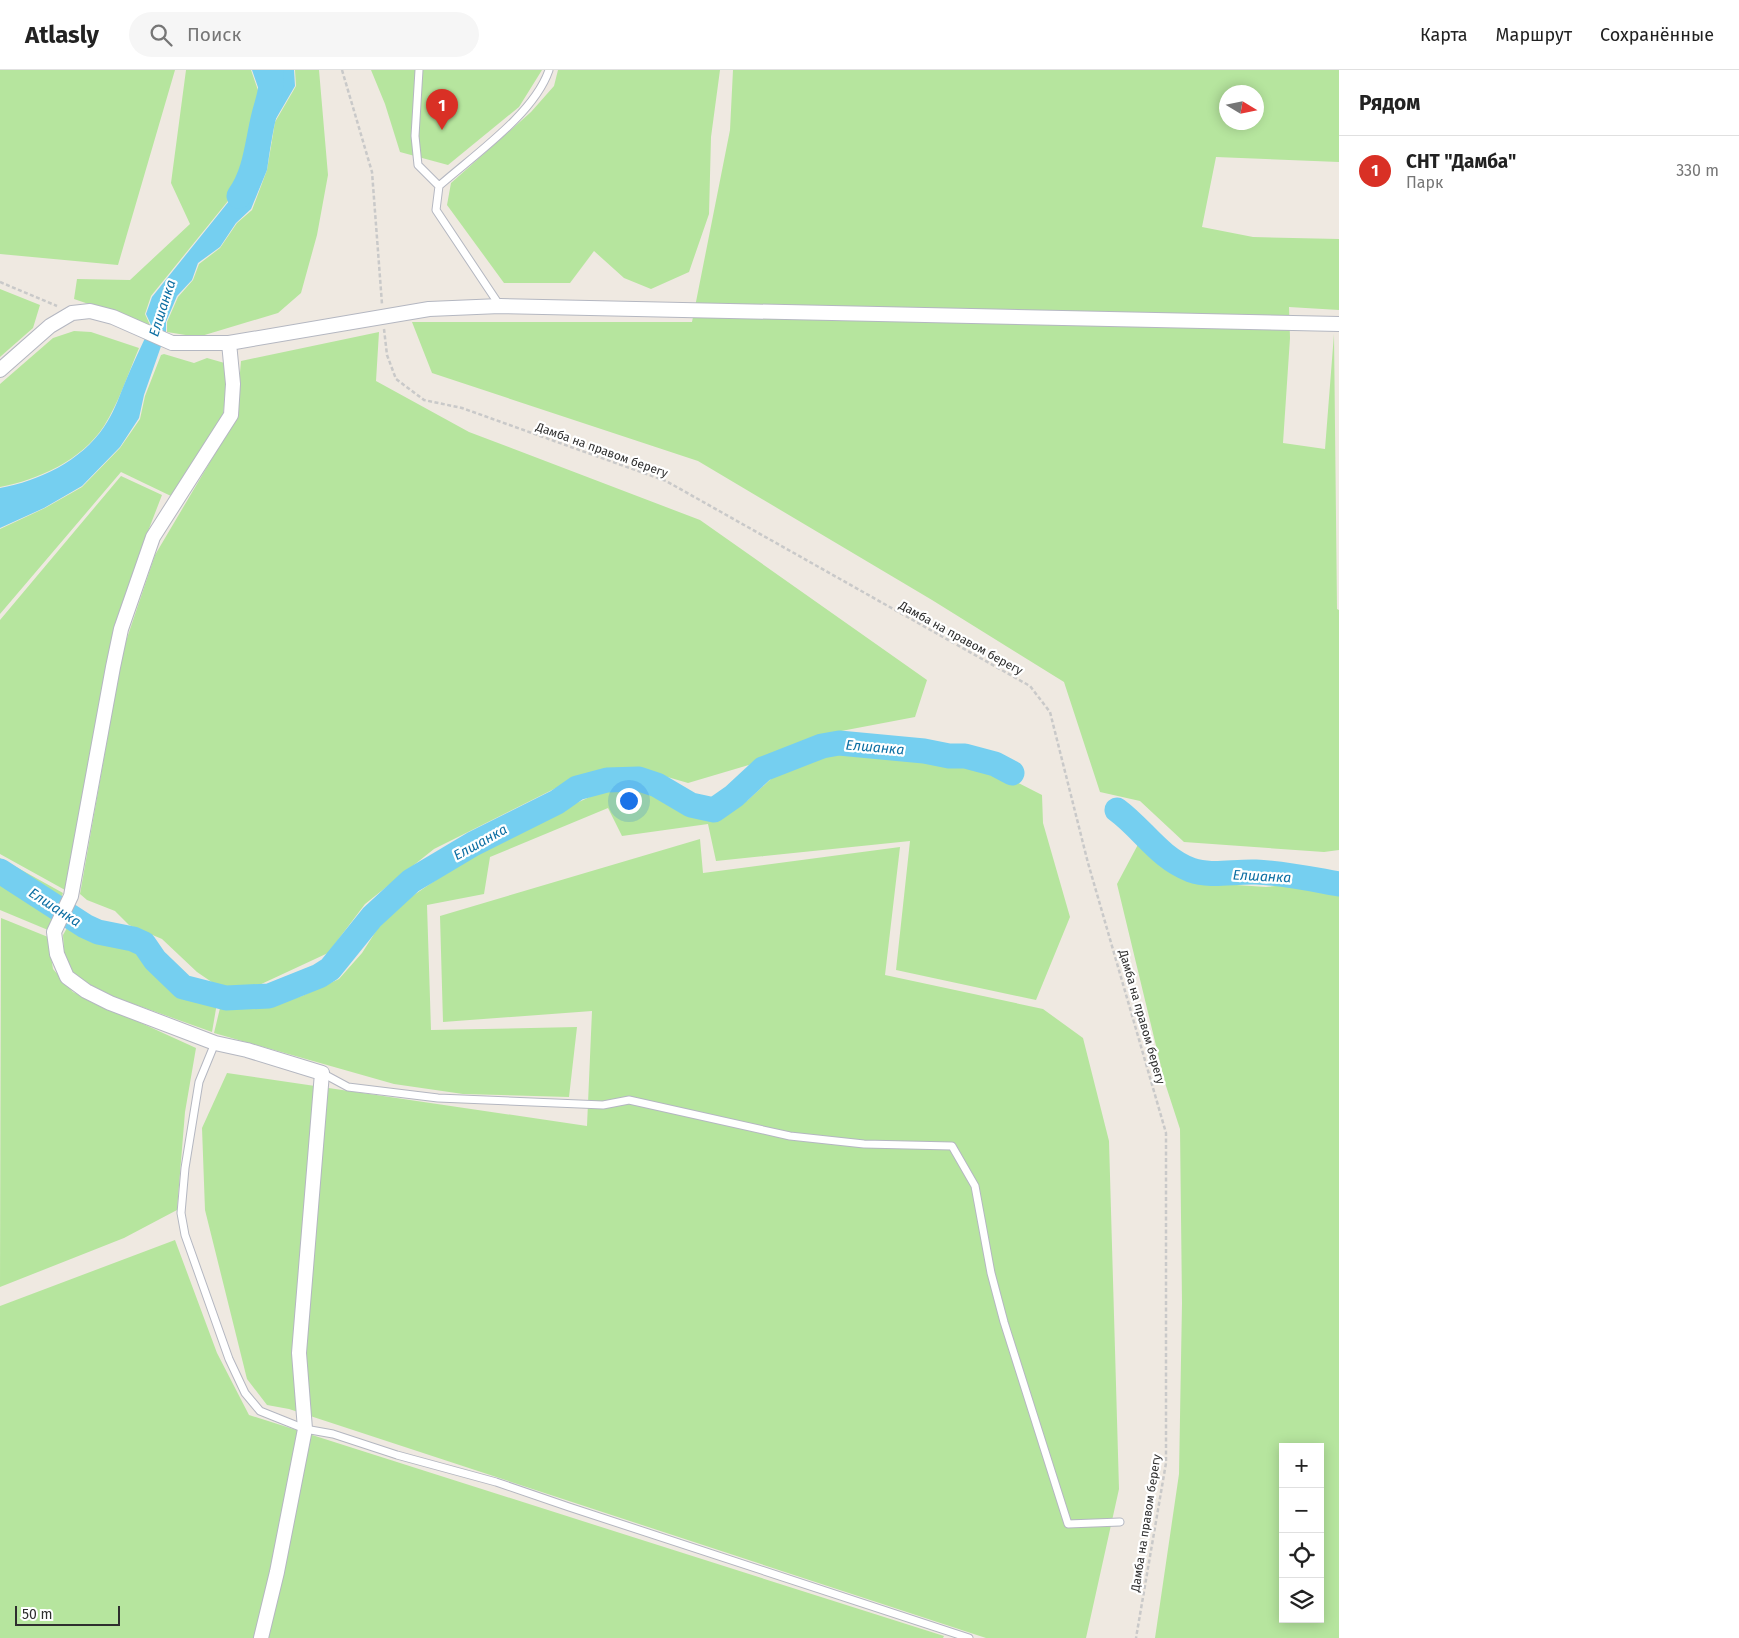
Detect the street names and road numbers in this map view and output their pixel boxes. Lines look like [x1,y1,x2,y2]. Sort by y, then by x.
street label: Дамба на правом берегу [533,419,670,480]
street label: Дамба на правом берегу [896,598,1025,678]
street label: Дамба на правом берегу [1116,947,1168,1086]
street label: Дамба на правом берегу [1128,1453,1164,1594]

